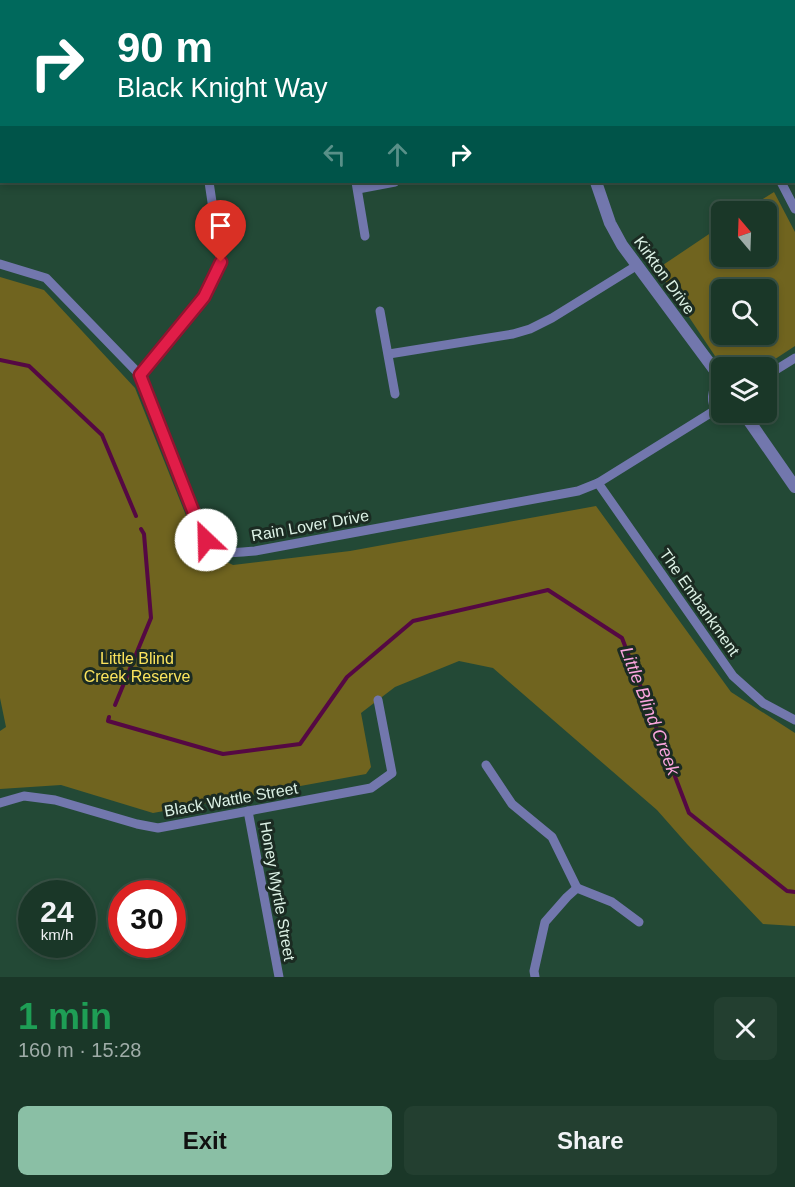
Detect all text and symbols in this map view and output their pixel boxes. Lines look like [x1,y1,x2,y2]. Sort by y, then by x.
icon: right [18,24,96,102]
text: 90 m [117,24,213,71]
text: Black Knight Way [117,73,328,103]
icon: left [318,138,351,171]
icon: ahead [381,138,414,171]
icon: right [444,138,477,171]
pin [195,200,246,262]
north arrow [711,201,777,267]
map controls [711,201,777,423]
icon: arrive [204,209,237,242]
street label: Kirkton Drive [631,233,698,317]
button: search [711,279,777,345]
button: layers [711,357,777,423]
street label: Rain Lover Drive [250,507,370,544]
position arrow [174,508,238,572]
street label: The Embankment [656,546,743,659]
water label: Little Blind Creek [616,644,684,779]
park label: Little Blind Creek Reserve [84,650,190,685]
street label: Black Wattle Street [163,779,300,820]
street label: Honey Myrtle Street [257,820,298,963]
speed limit sign: 30 [108,880,186,958]
text: 24 [40,895,74,928]
text: km/h [41,926,73,943]
text: 1 min [18,996,112,1037]
button: close [714,997,777,1060]
text: 160 m · 15:28 [18,1039,141,1061]
button: Exit [18,1106,392,1175]
button: Share [404,1106,777,1175]

